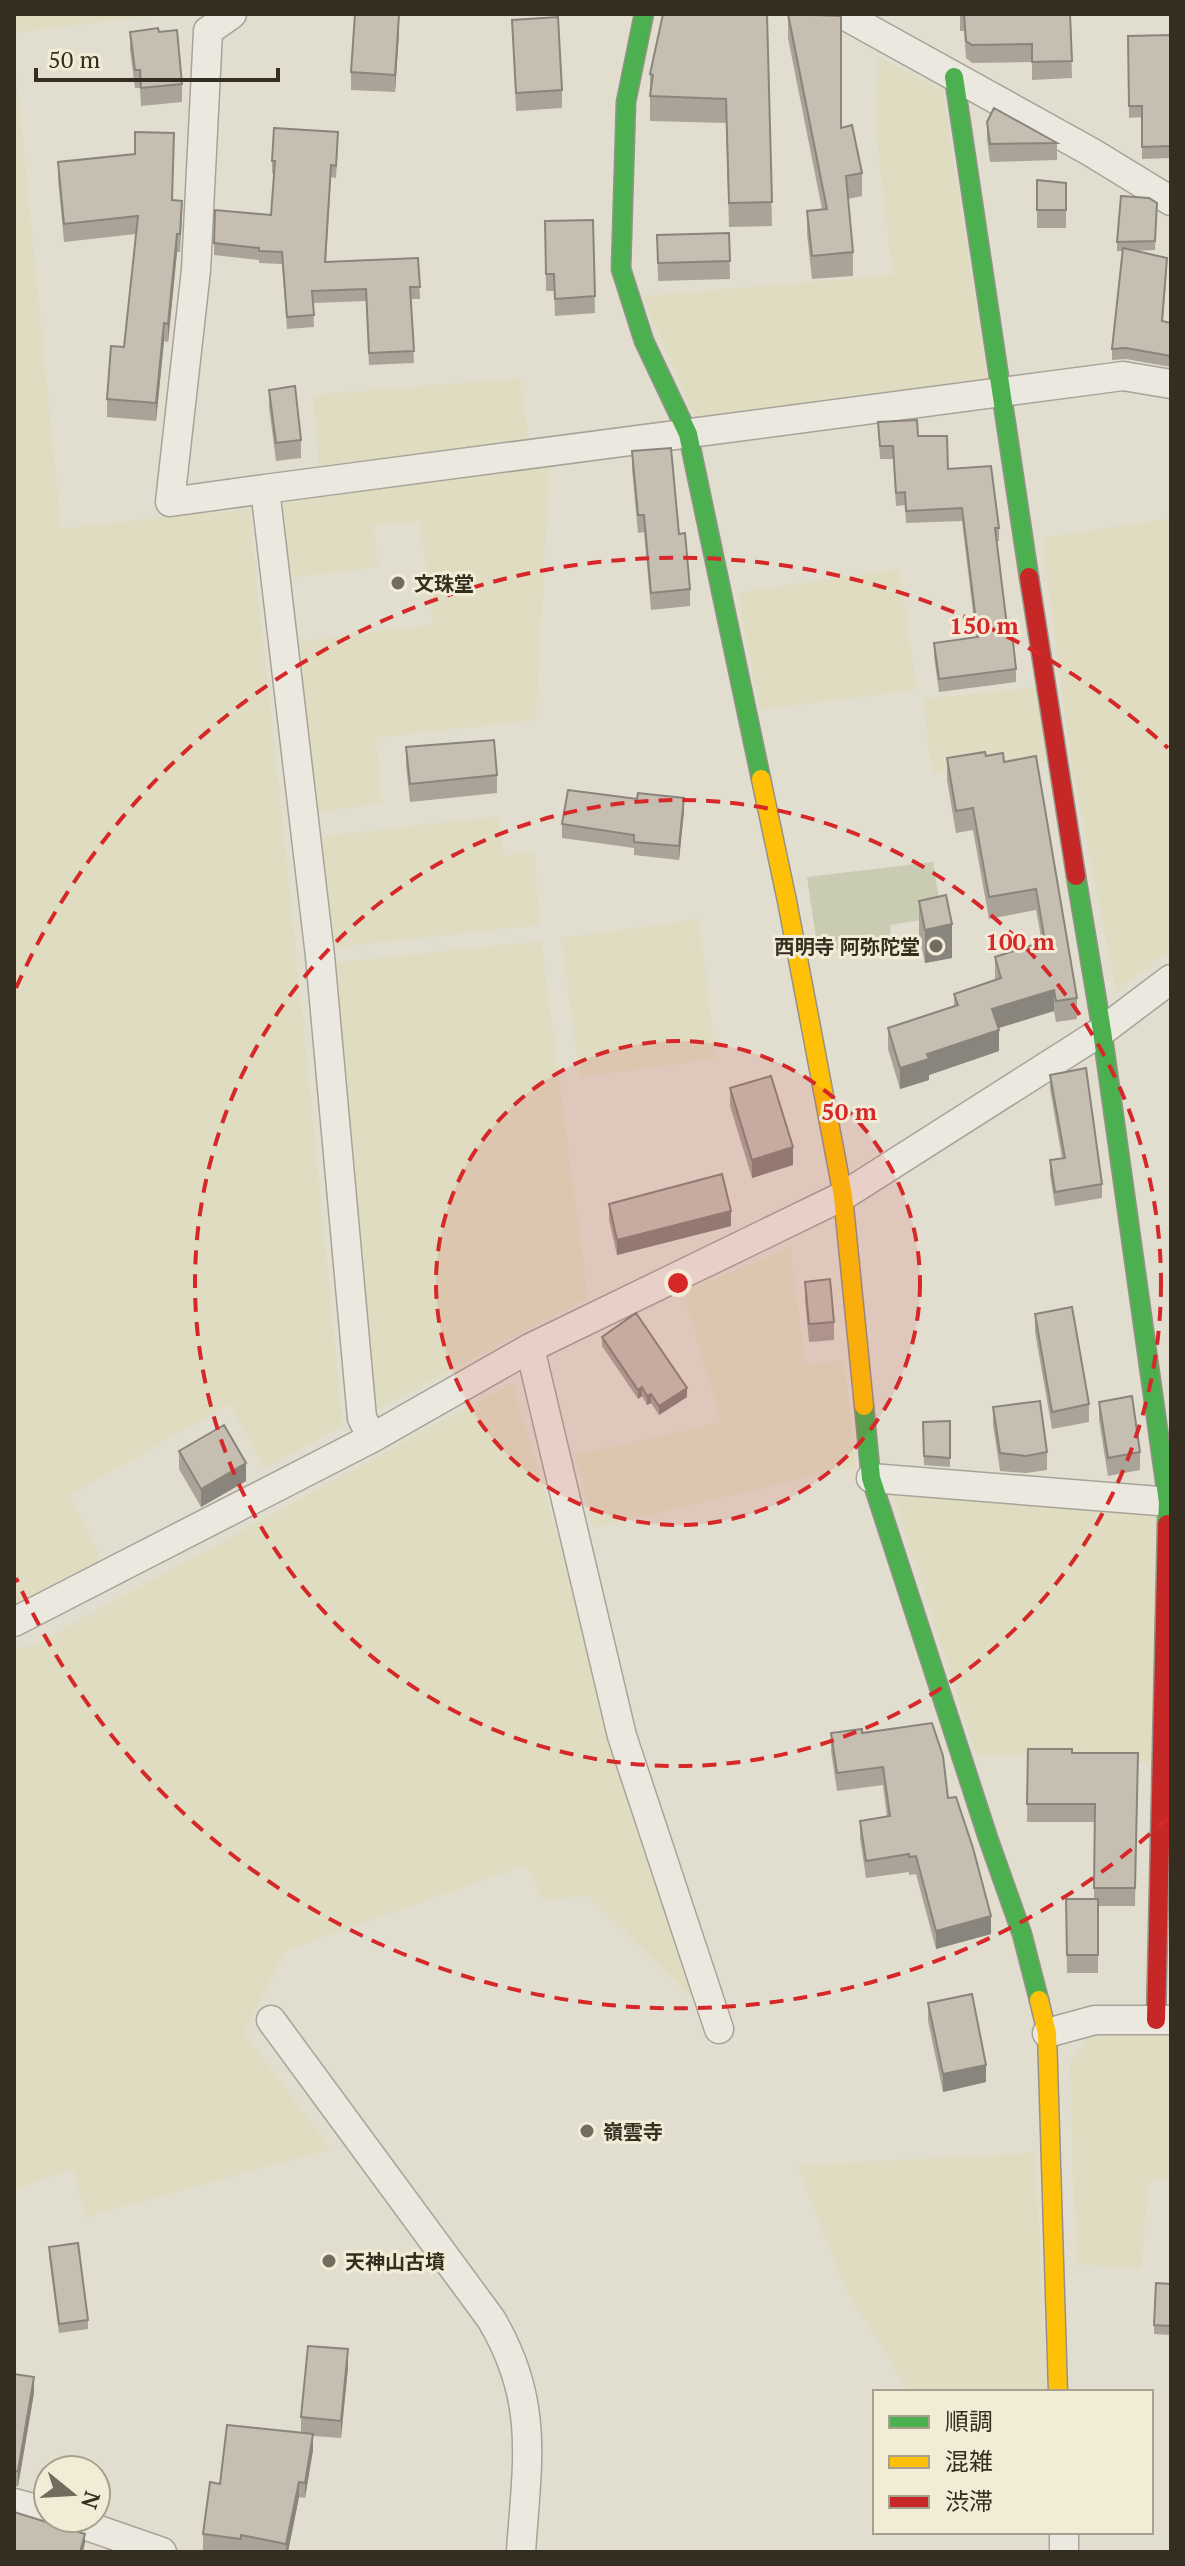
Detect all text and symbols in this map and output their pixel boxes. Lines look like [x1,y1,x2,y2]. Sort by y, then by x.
scale bar [36,32,278,82]
text: 50 m [48,43,100,75]
place label: 文珠堂 [414,570,474,597]
marker: 文珠堂 [389,574,407,592]
text: 150 m [949,609,1019,641]
text: 100 m [985,925,1055,957]
place label: 西明寺 阿弥陀堂 [775,933,920,960]
marker: 西明寺 阿弥陀堂 [927,937,945,955]
text: 50 m [821,1095,877,1127]
centre of rings [664,1269,692,1297]
place label: 嶺雲寺 [603,2118,663,2145]
marker: 嶺雲寺 [578,2122,596,2140]
place label: 天神山古墳 [345,2248,445,2275]
marker: 天神山古墳 [320,2252,338,2270]
legend [873,2390,1153,2534]
text: 順調 [945,2405,993,2437]
text: 混雑 [945,2445,993,2477]
north arrow [32,2454,112,2534]
text: 渋滞 [945,2485,993,2517]
text: N [75,2488,108,2513]

